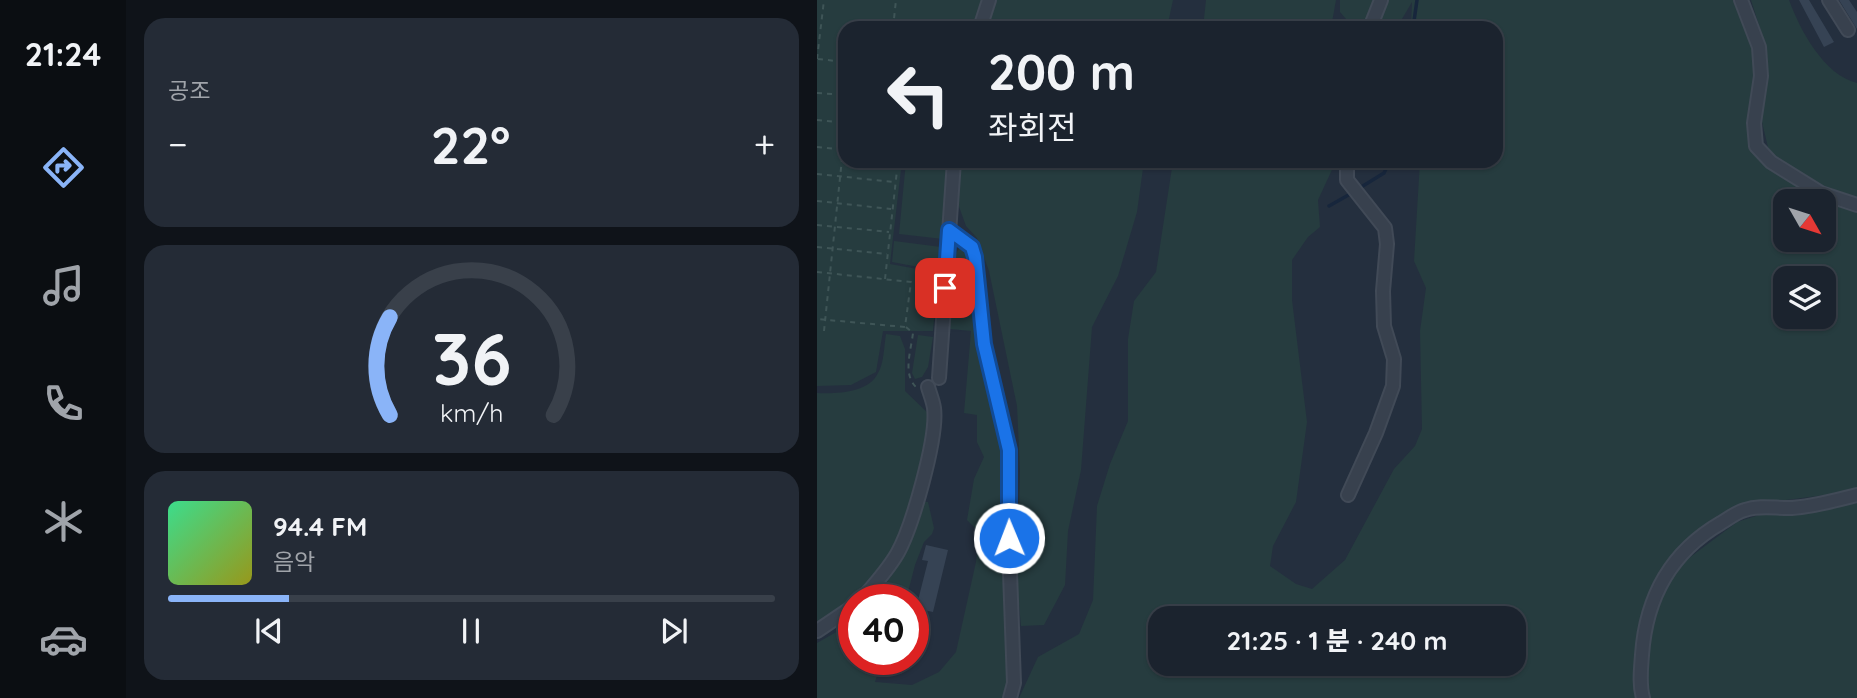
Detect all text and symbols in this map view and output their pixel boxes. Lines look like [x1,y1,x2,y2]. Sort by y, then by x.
text: 21:24 [25,34,101,74]
text: 200 m [988,41,1135,102]
icon: left [873,49,964,140]
text: 공조 [168,76,210,105]
text: 좌회전 [988,107,1076,147]
text: 22° [431,112,510,177]
text: − [168,120,188,168]
text: + [754,120,775,168]
icon: directions [39,143,88,192]
north arrow [1773,189,1835,252]
map controls [1773,189,1836,329]
pin [915,258,975,318]
icon: music [39,261,88,310]
button: layers [1773,266,1836,329]
icon: arrive [926,269,964,307]
text: 36 [432,312,511,403]
icon: phone [39,379,88,428]
text: km/h [440,397,503,428]
icon: climate [39,497,88,546]
position arrow [972,501,1046,575]
text: 94.4 FM [273,510,367,543]
text: 음악 [273,547,315,576]
speed limit sign: 40 [838,584,929,675]
icon: previous [250,612,288,650]
icon: pause [452,612,490,650]
icon: next [655,612,693,650]
icon: car [39,615,88,664]
text: 21:25 · 1 분 · 240 m [1226,624,1448,657]

